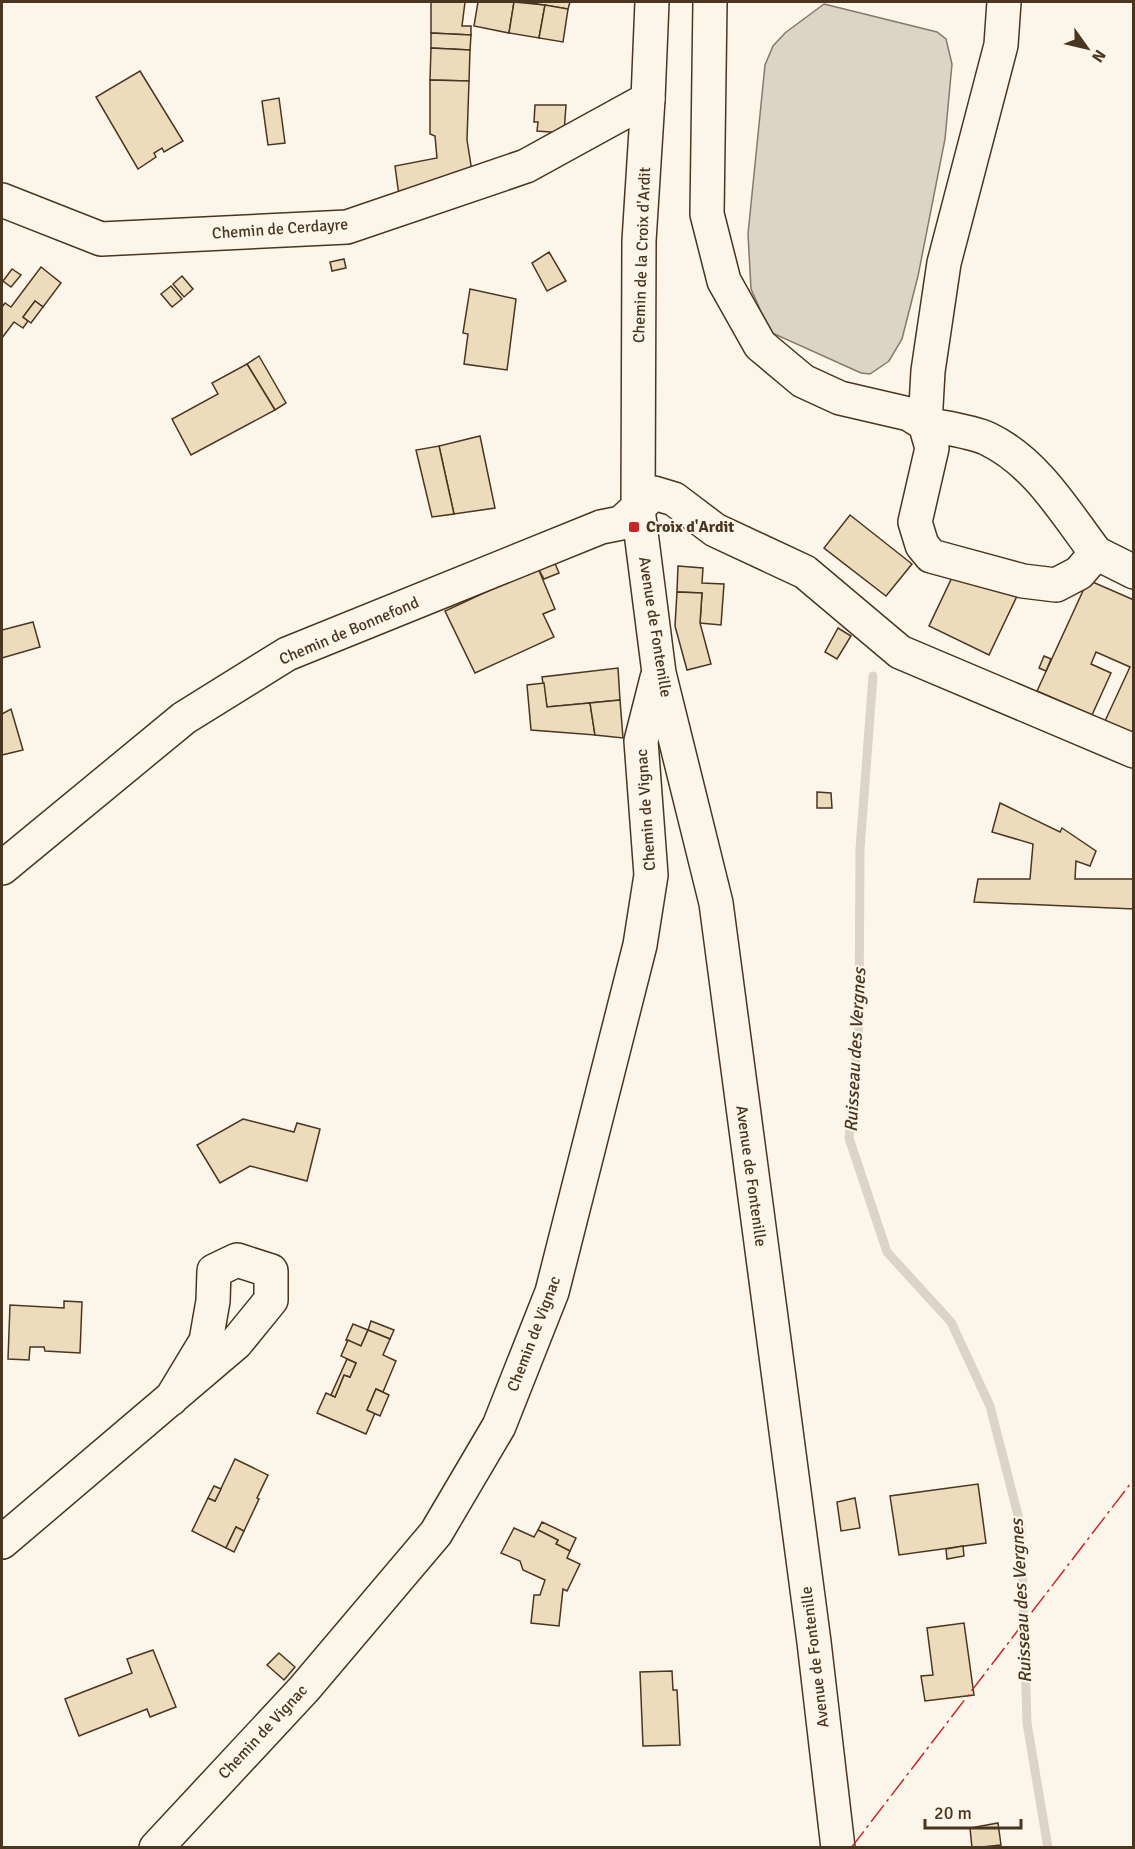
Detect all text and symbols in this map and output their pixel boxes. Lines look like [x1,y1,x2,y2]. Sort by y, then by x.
north arrow [1057,18,1117,78]
text: N [1087,46,1110,66]
street label: Chemin de la Croix d'Ardit [629,166,655,343]
street label: Chemin de Cerdayre [211,214,349,244]
place label: Croix d'Ardit [646,517,734,537]
marker: Croix d'Ardit [627,520,641,534]
street label: Avenue de Fontenille [634,555,676,699]
street label: Chemin de Bonnefond [276,593,422,669]
street label: Chemin de Vignac [632,748,660,872]
water label: Ruisseau des Vergnes [840,965,870,1133]
street label: Avenue de Fontenille [731,1104,771,1248]
street label: Chemin de Vignac [503,1273,565,1395]
water label: Ruisseau des Vergnes [1006,1516,1036,1684]
street label: Avenue de Fontenille [796,1585,834,1729]
street label: Chemin de Vignac [214,1681,312,1783]
scale bar [925,1792,1021,1830]
text: 20 m [934,1802,972,1824]

